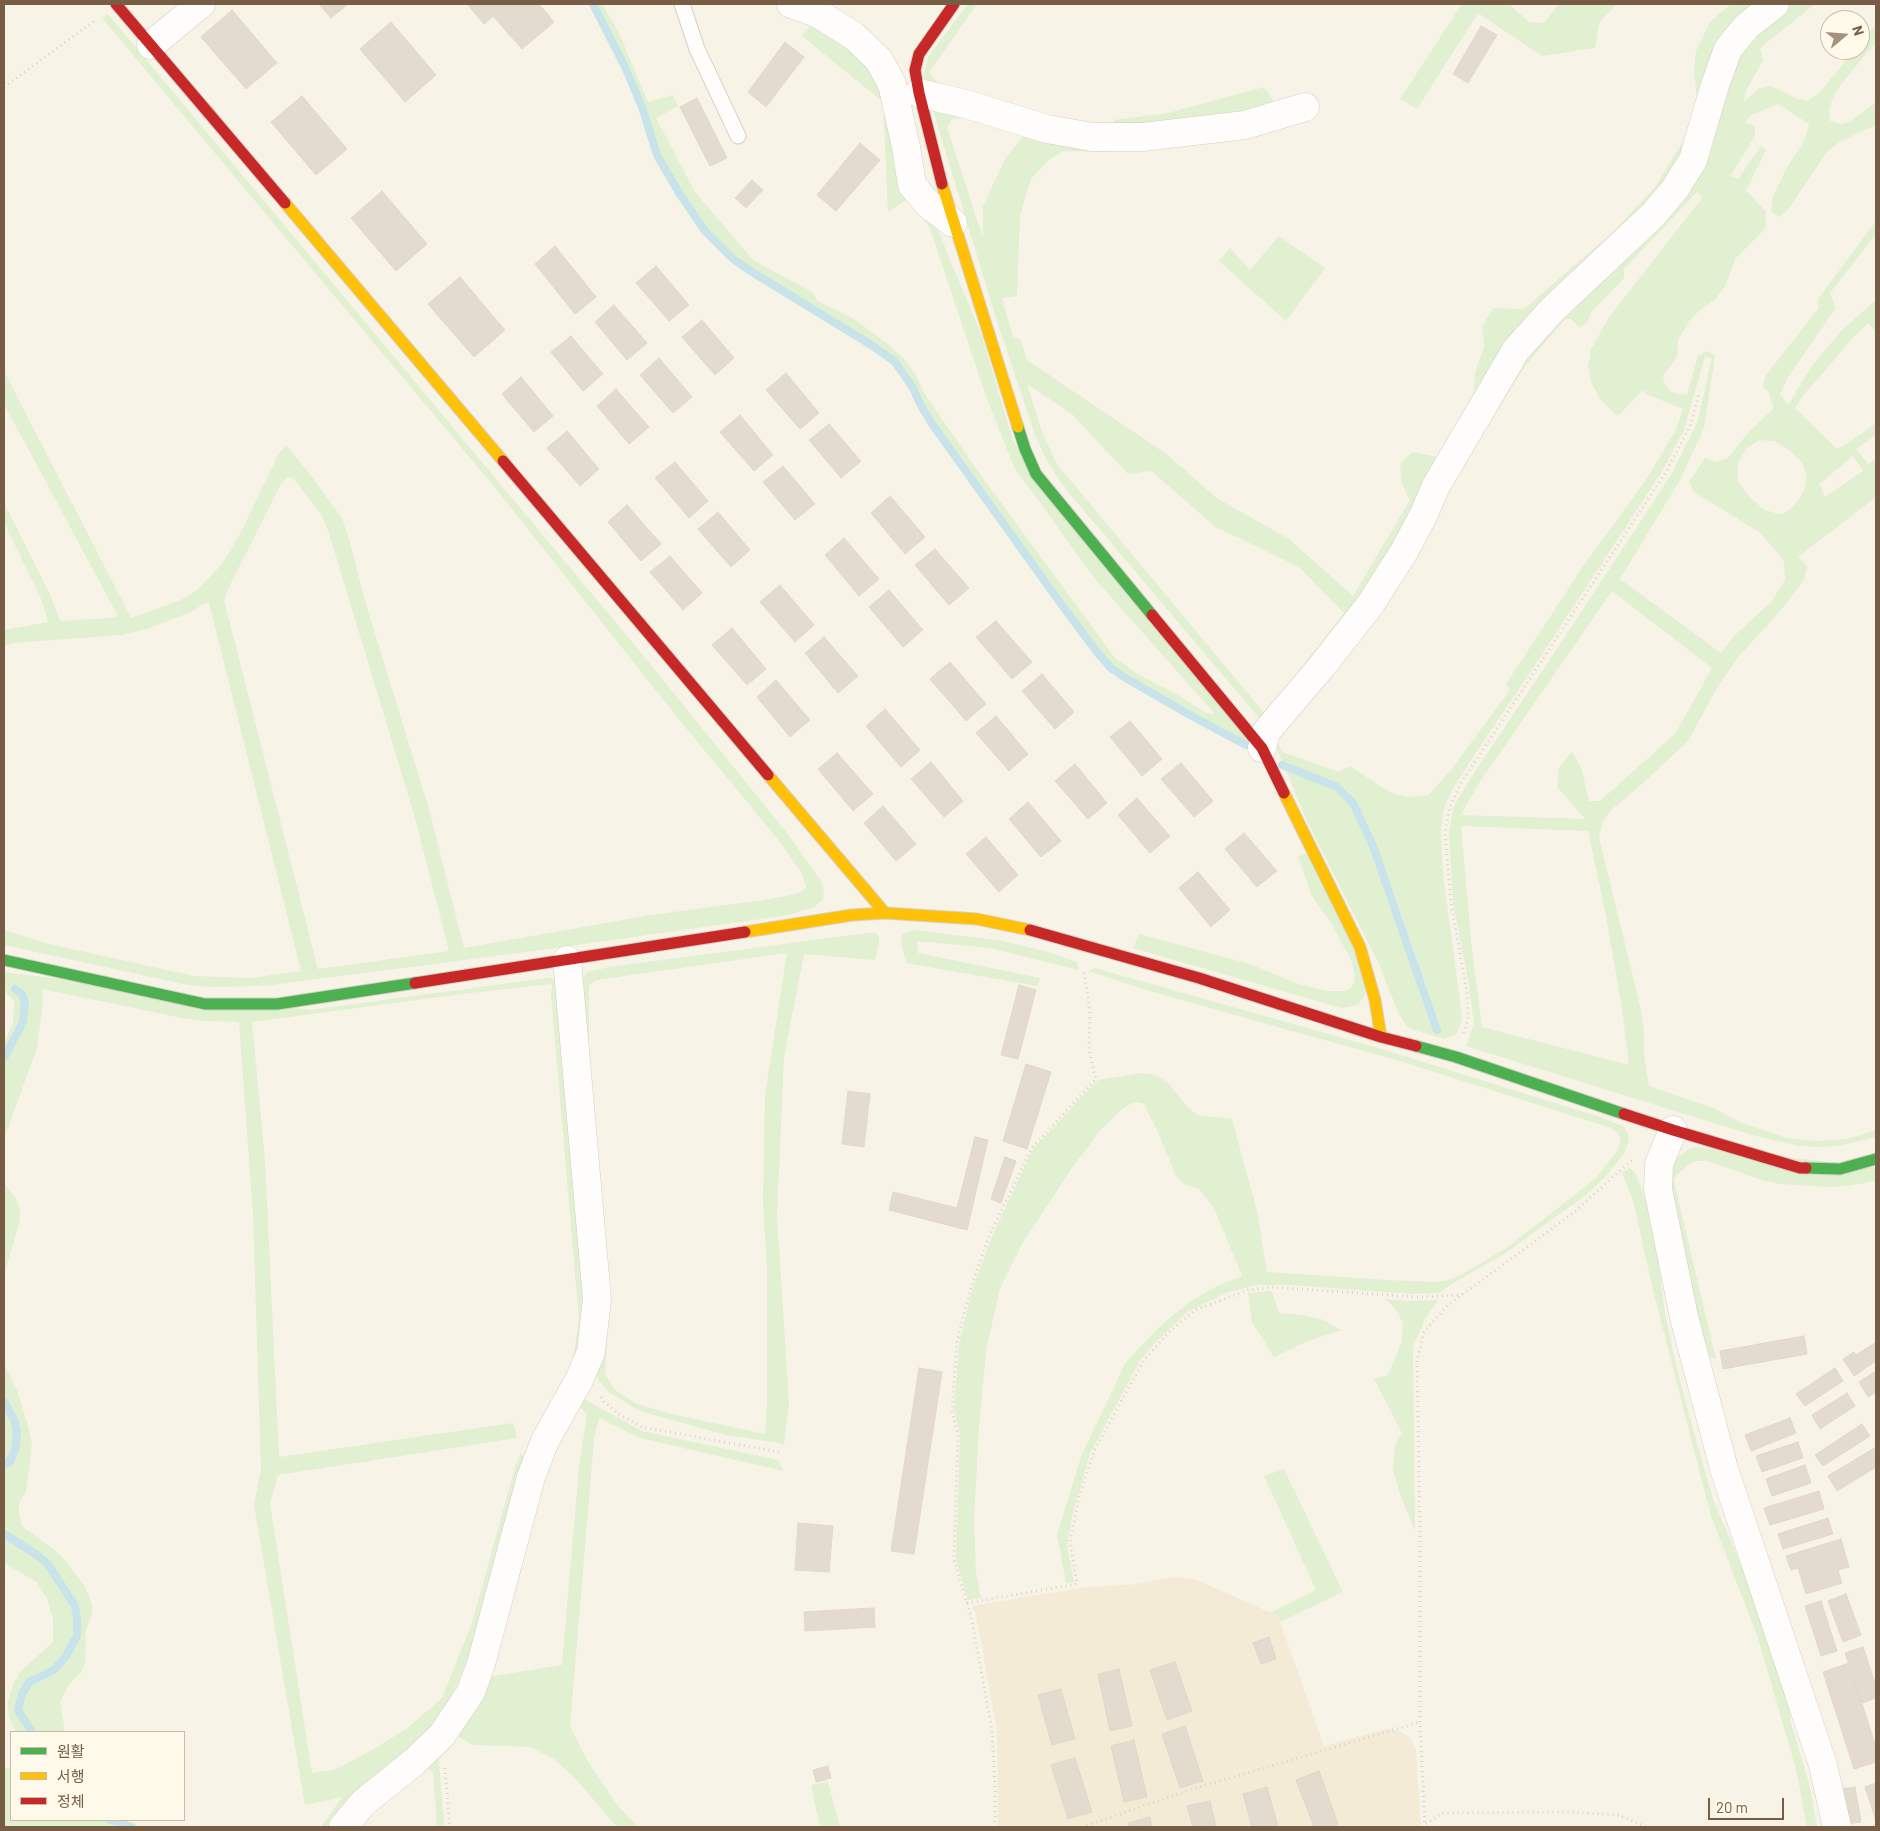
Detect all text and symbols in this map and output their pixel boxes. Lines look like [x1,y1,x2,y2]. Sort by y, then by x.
north arrow [1820,10,1870,60]
text: N [1849,23,1868,38]
legend [10,1731,185,1821]
text: 원활 [57,1742,85,1760]
text: 서행 [57,1767,85,1785]
scale bar [1710,1788,1786,1820]
text: 정체 [57,1792,85,1810]
text: 20 m [1716,1798,1748,1816]

